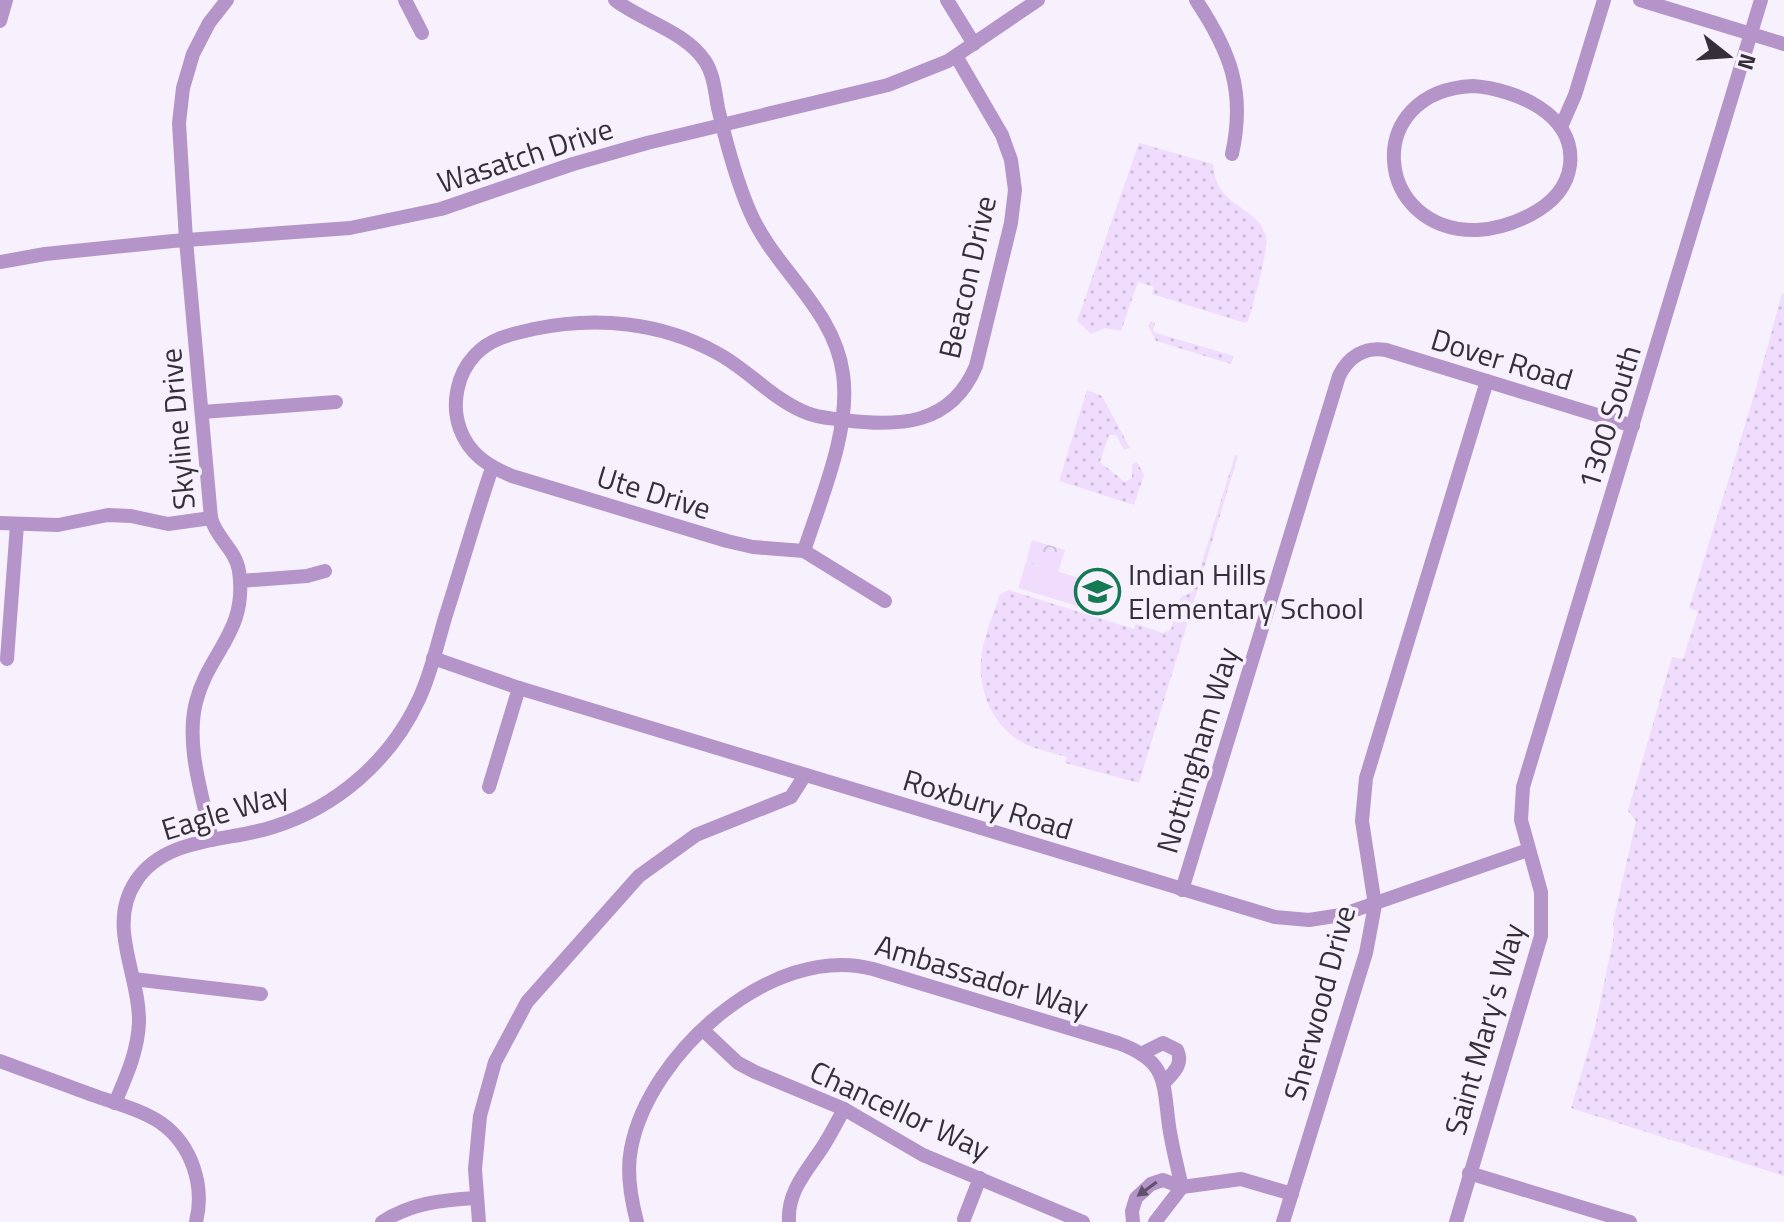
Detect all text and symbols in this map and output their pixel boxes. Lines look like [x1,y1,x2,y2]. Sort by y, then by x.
north arrow [1688,16,1768,96]
text: N [1729,50,1766,74]
street label: Wasatch Drive [431,105,619,205]
street label: Beacon Drive [926,191,1008,363]
street label: Dover Road [1425,316,1579,402]
street label: 1300 South [1565,339,1653,495]
street label: Skyline Drive [147,346,207,512]
street label: Ute Drive [591,453,717,531]
place label: Indian Hills Elementary School [1128,551,1364,631]
school or university icon: Indian Hills Elementary School [1073,567,1121,615]
street label: Nottingham Way [1144,641,1250,859]
street label: Roxbury Road [897,756,1079,852]
street label: Eagle Way [156,770,294,852]
street label: Sherwood Drive [1271,900,1367,1106]
street label: Saint Mary's Way [1432,918,1536,1140]
street label: Ambassador Way [870,922,1094,1030]
street label: Chancellor Way [802,1048,998,1172]
one-way arrow [1136,1181,1158,1197]

